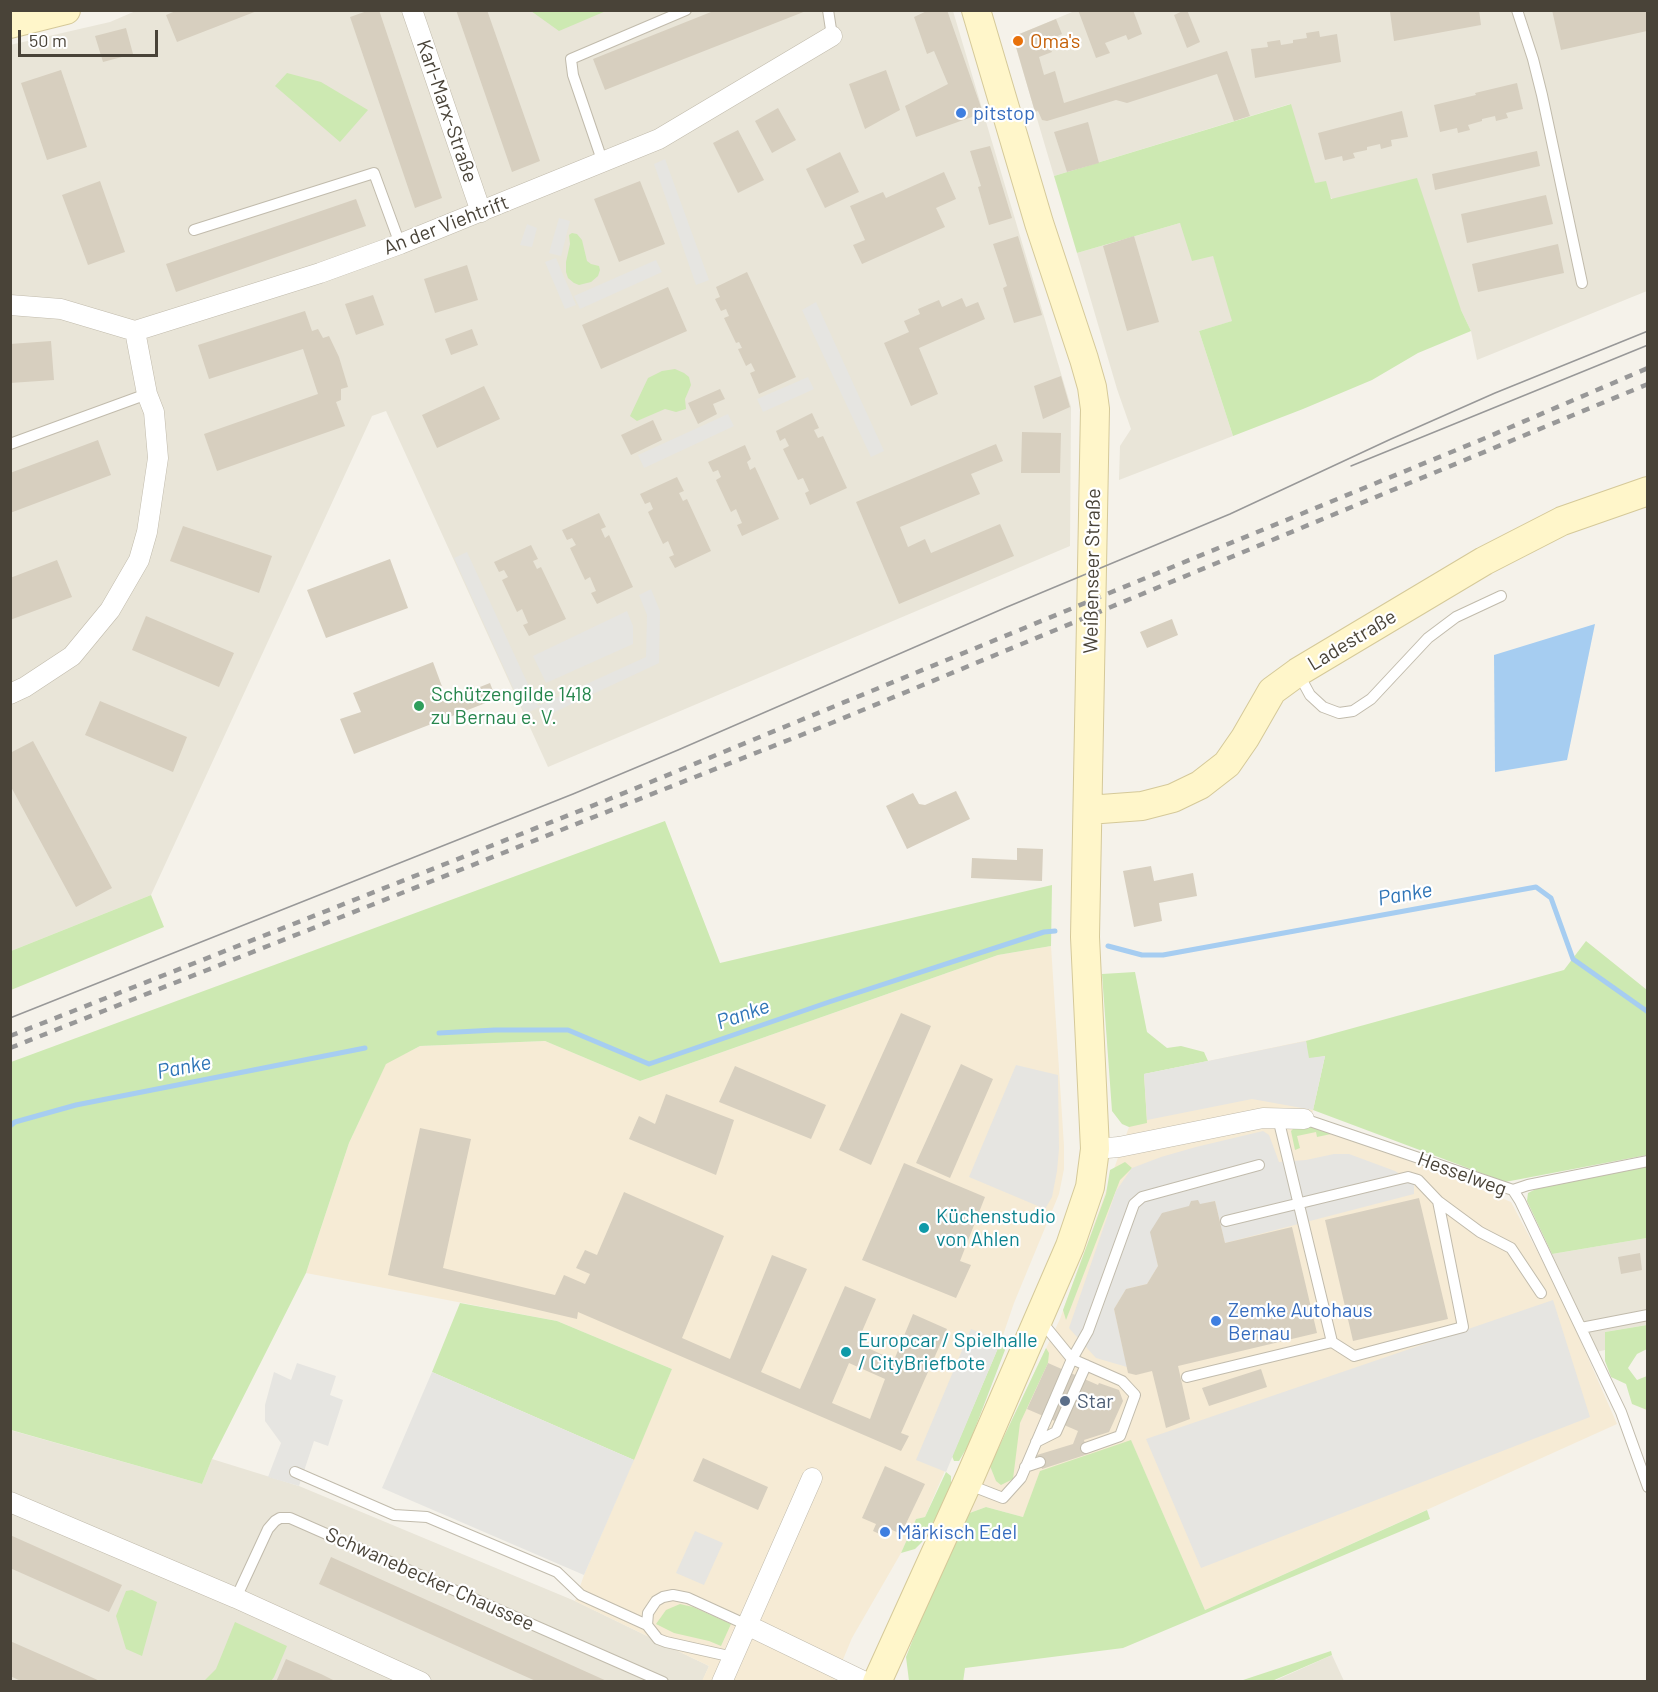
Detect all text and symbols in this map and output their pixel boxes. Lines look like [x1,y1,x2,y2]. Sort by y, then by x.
scale bar [21,18,160,56]
text: 50 m [29,29,67,51]
place label: Oma's [1030,29,1080,53]
marker: Oma's [1011,34,1025,48]
street label: Karl-Marx-Straße [411,37,483,185]
place label: pitstop [973,101,1035,125]
marker: pitstop [954,106,968,120]
street label: An der Viehtrift [380,190,512,260]
street label: Weißenseer Straße [1079,488,1105,654]
street label: Ladestraße [1303,604,1401,676]
place label: Schützengilde 1418 zu Bernau e. V. [431,682,592,729]
marker: Schützengilde 1418 zu Bernau e. V. [412,699,426,713]
water label: Panke [1376,877,1434,911]
water label: Panke [713,993,773,1035]
water label: Panke [155,1049,213,1085]
street label: Hesselweg [1414,1147,1510,1201]
place label: Küchenstudio von Ahlen [936,1204,1056,1251]
marker: Küchenstudio von Ahlen [917,1221,931,1235]
place label: Zemke Autohaus Bernau [1228,1298,1373,1345]
marker: Zemke Autohaus Bernau [1209,1314,1223,1328]
place label: Europcar / Spielhalle / CityBriefbote [858,1328,1038,1375]
marker: Europcar / Spielhalle / CityBriefbote [839,1345,853,1359]
place label: Star [1077,1389,1113,1413]
marker: Star [1058,1394,1072,1408]
place label: Märkisch Edel [897,1520,1017,1544]
street label: Schwanebecker Chaussee [322,1522,538,1636]
marker: Märkisch Edel [878,1525,892,1539]

